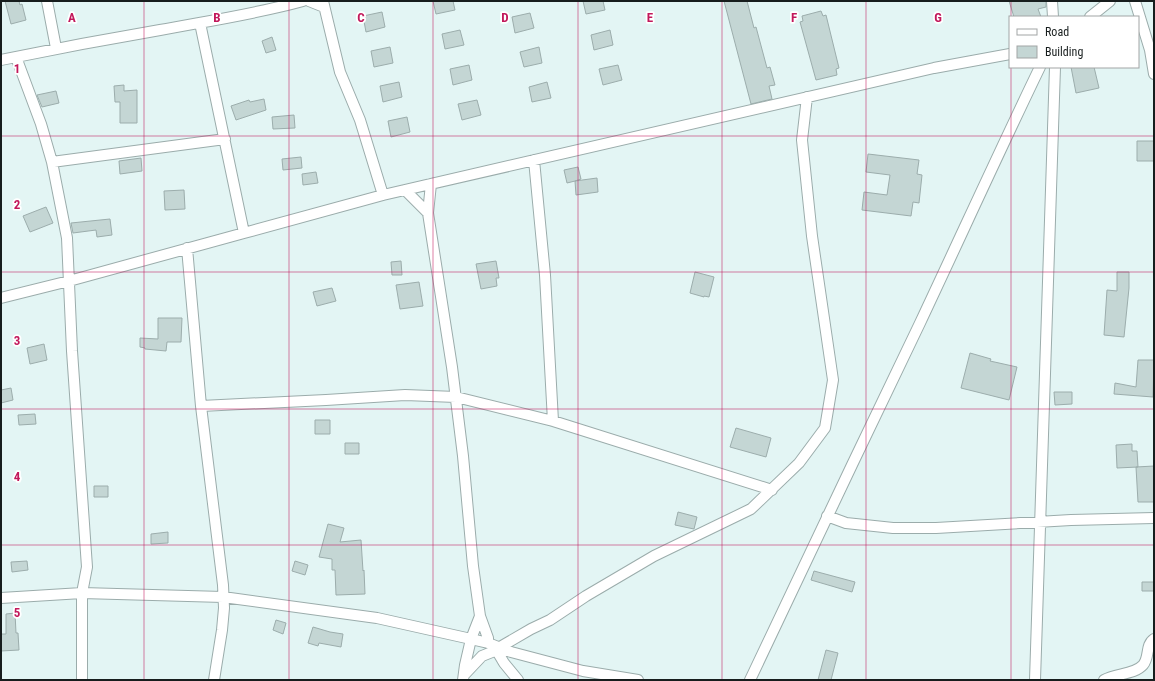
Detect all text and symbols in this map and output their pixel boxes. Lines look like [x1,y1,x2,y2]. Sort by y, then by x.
text: A [68,10,76,25]
text: B [213,10,221,25]
text: C [357,10,365,25]
text: D [501,10,509,25]
text: E [647,10,654,25]
text: F [791,10,797,25]
text: G [934,10,942,25]
legend [1009,16,1139,68]
text: Road [1045,25,1069,39]
text: Building [1045,45,1083,59]
text: 1 [14,61,20,76]
text: 2 [14,197,21,212]
text: 3 [14,333,20,348]
text: 4 [14,469,21,484]
text: 5 [14,605,21,620]

